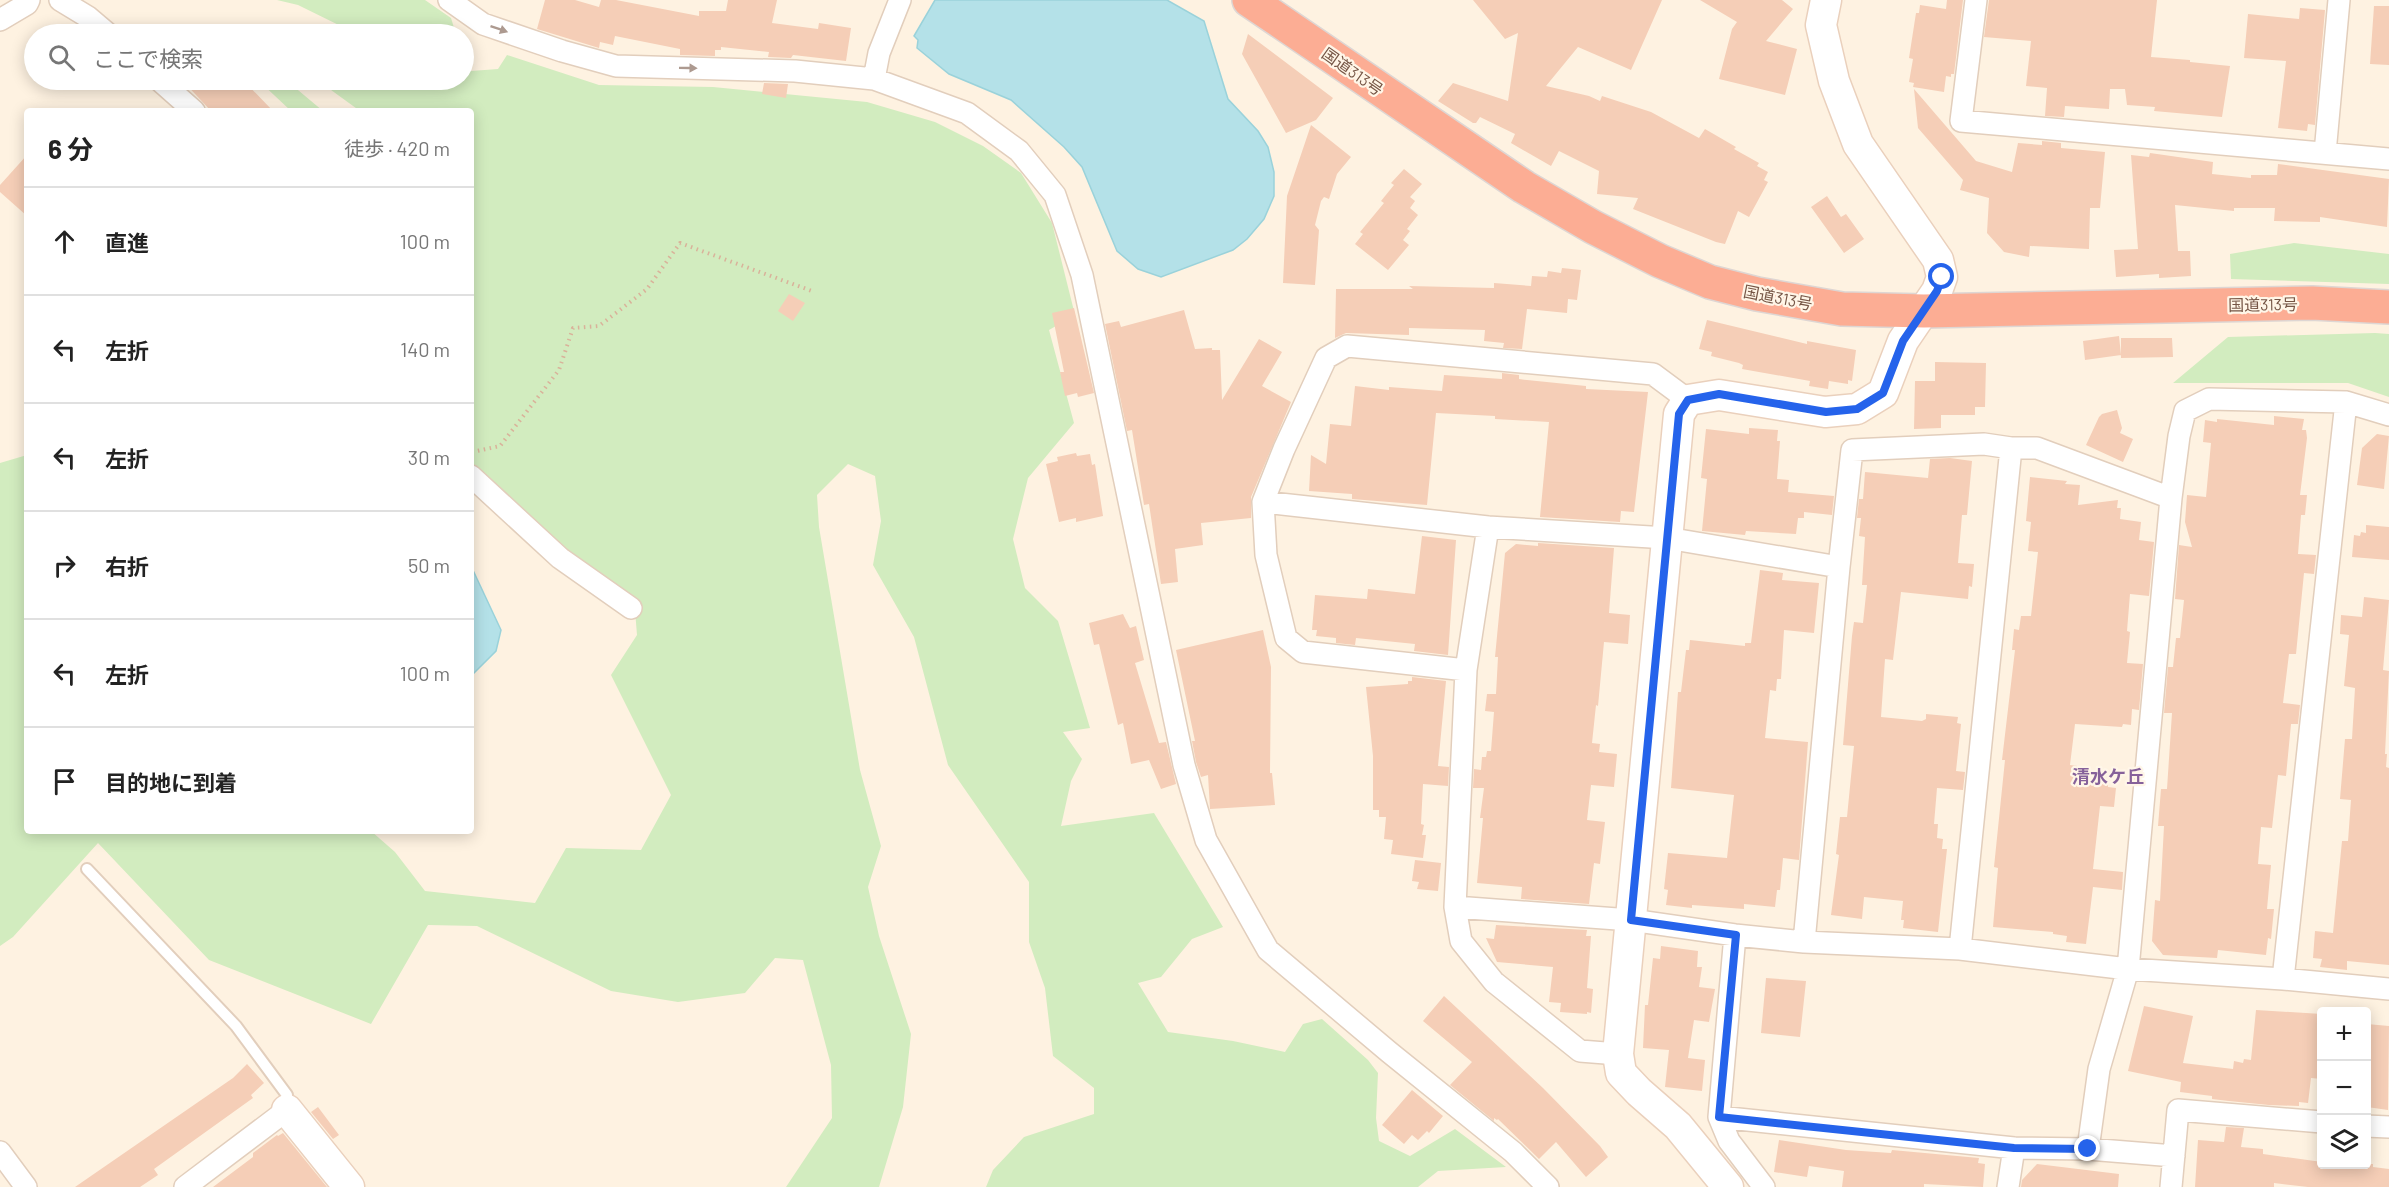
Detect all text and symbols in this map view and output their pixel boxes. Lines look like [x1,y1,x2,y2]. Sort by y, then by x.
search box [24,24,474,90]
one-way arrow [490,25,508,35]
icon: search [45,41,78,74]
street label: 国道313号 [1319,43,1387,99]
text: ここで検索 [93,45,203,71]
one-way arrow [679,63,698,73]
text: 6 分 [48,133,93,164]
text: 徒歩 · 420 m [344,136,450,160]
icon: ahead [48,225,81,258]
text: 直進 [105,229,149,255]
text: 100 m [400,229,450,253]
route start [1928,263,1954,289]
street label: 国道313号 [1742,281,1814,313]
street label: 国道313号 [2228,294,2298,314]
icon: left [48,333,81,366]
text: 左折 [105,337,149,363]
text: 140 m [400,337,450,361]
icon: left [48,441,81,474]
text: 左折 [105,445,149,471]
text: 30 m [408,445,450,469]
icon: right [48,549,81,582]
text: 右折 [105,553,149,579]
text: 50 m [408,553,450,577]
icon: left [48,657,81,690]
text: 左折 [105,661,149,687]
text: 100 m [400,661,450,685]
icon: arrive [48,765,81,798]
district label: 清水ケ丘 [2072,765,2144,787]
text: 目的地に到着 [105,769,237,795]
map controls [2317,1007,2371,1169]
button: + [2317,1007,2371,1061]
button: − [2317,1061,2371,1115]
button: layers [2317,1115,2371,1169]
route end [2074,1135,2100,1161]

